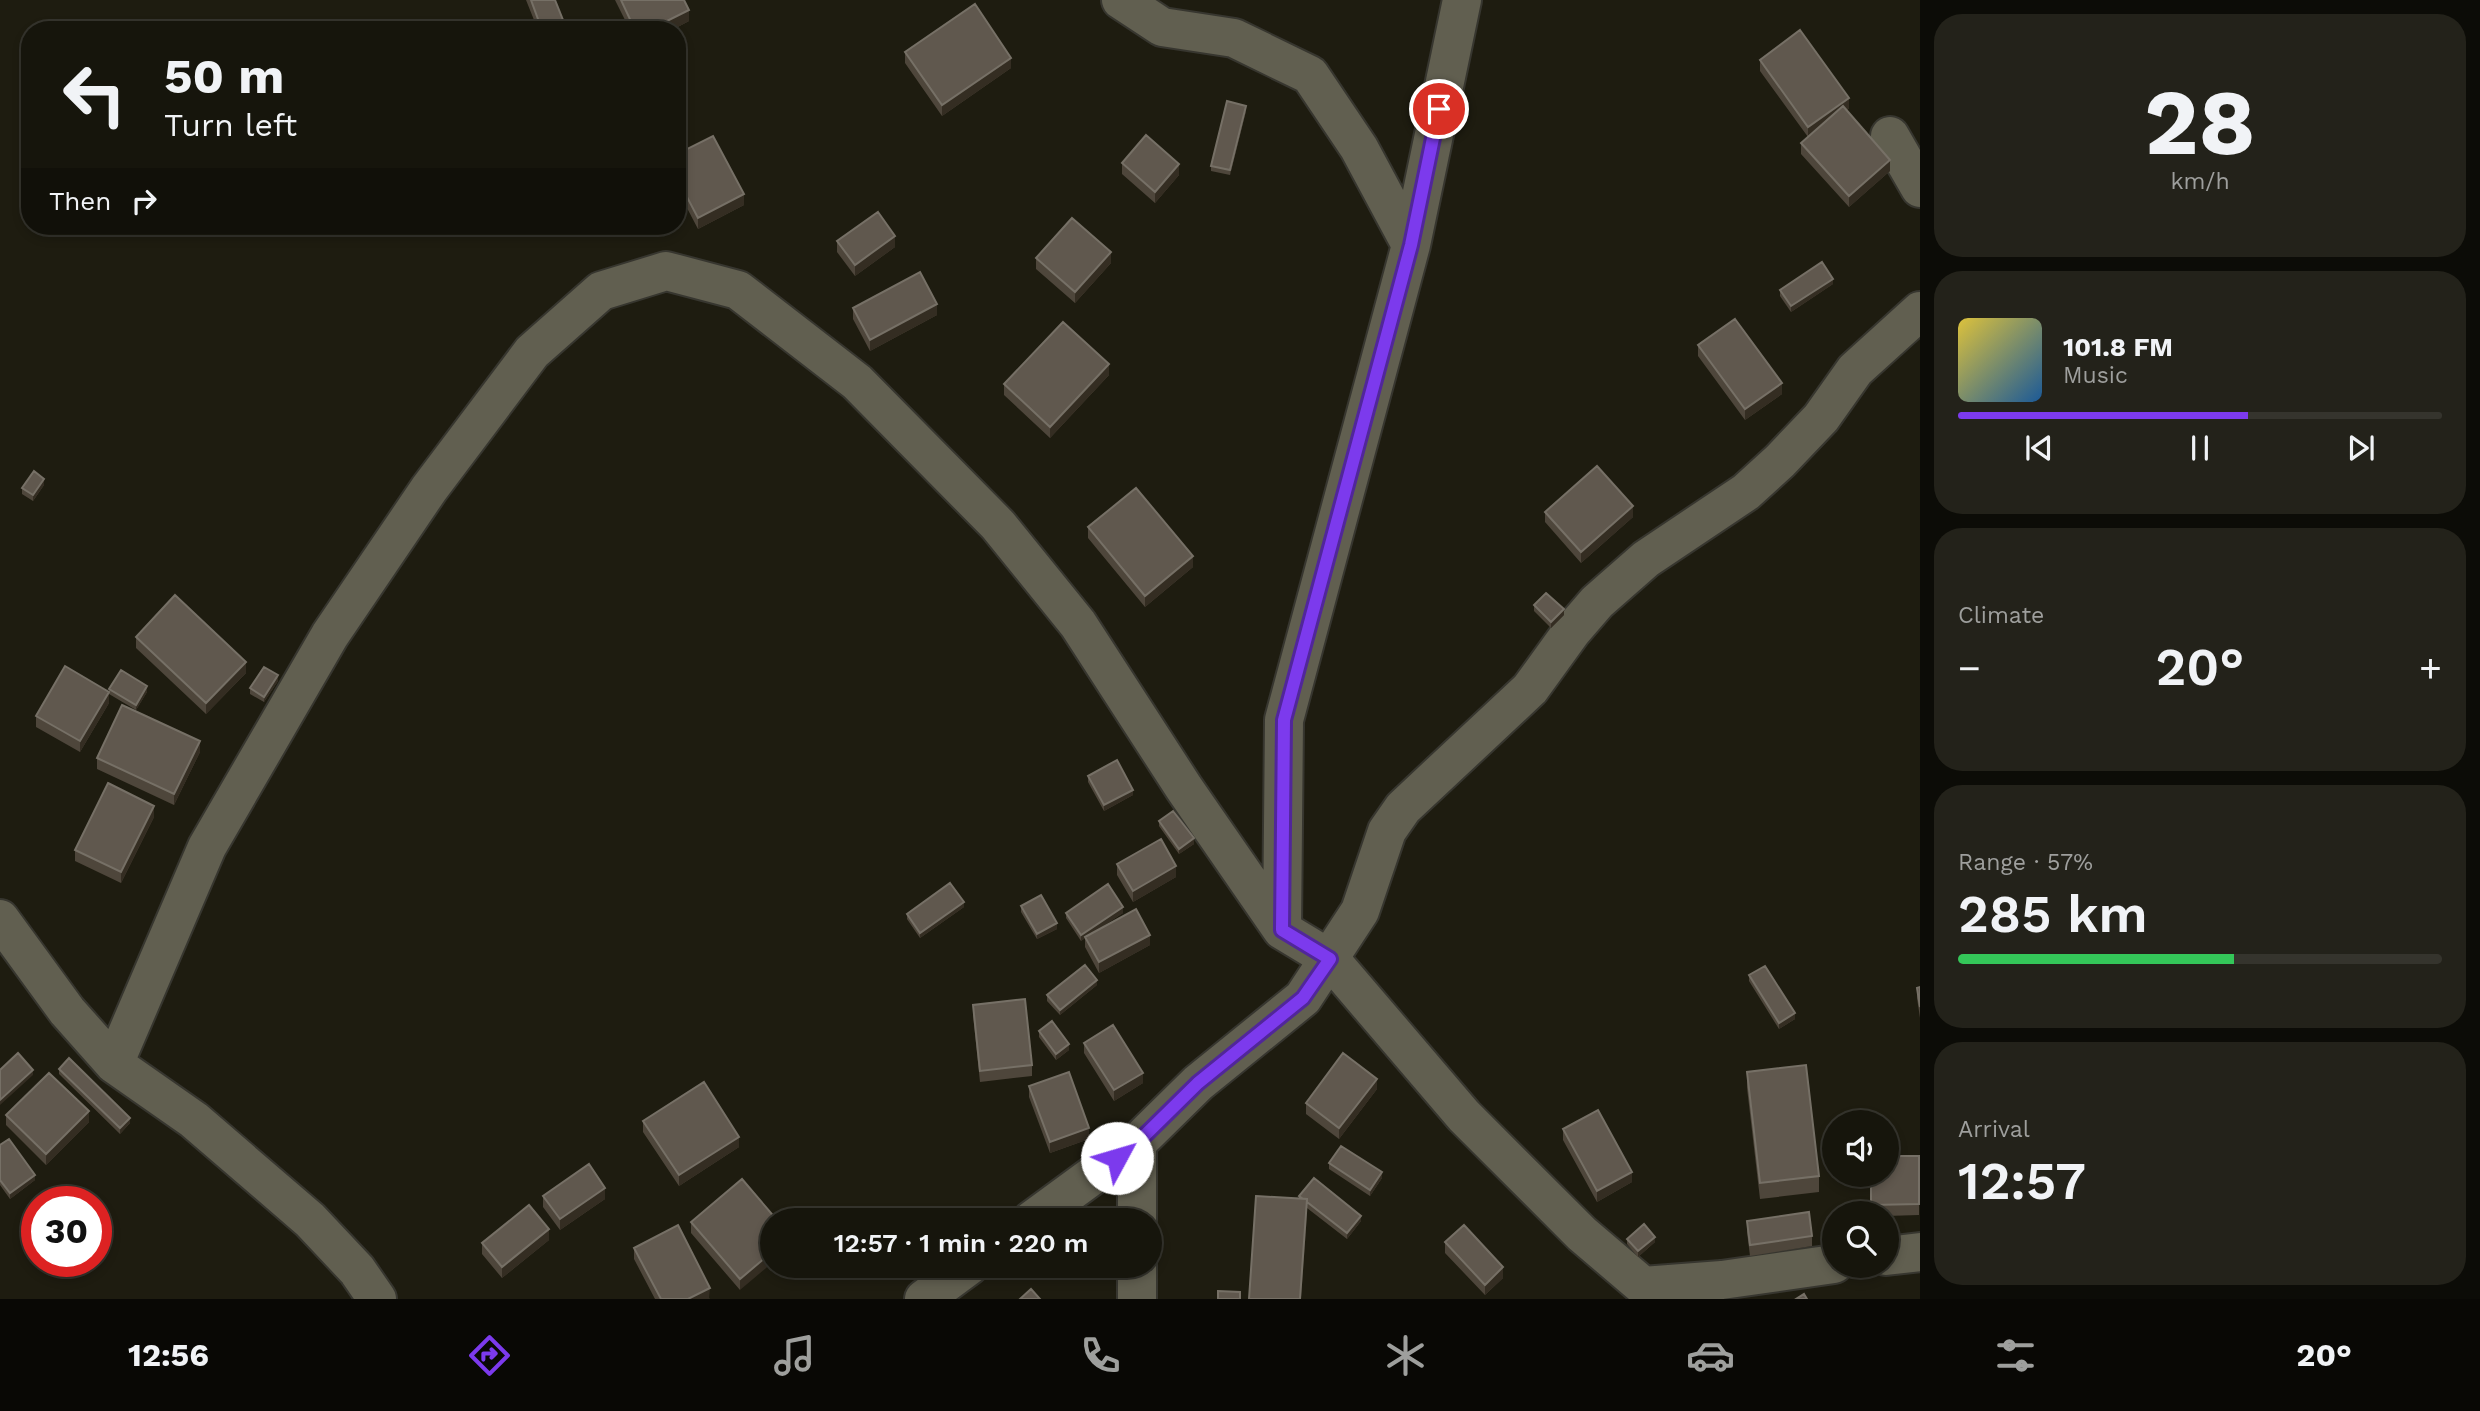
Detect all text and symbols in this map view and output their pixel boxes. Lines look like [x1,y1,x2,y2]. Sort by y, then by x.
text: 50 m [164,47,284,105]
icon: left [49,49,140,140]
text: 28 [2144,69,2256,176]
pin [1409,79,1469,139]
icon: arrive [1420,90,1458,128]
text: Turn left [164,106,297,144]
text: km/h [2170,168,2230,195]
icon: right [125,182,163,220]
text: Then [49,186,111,216]
text: 101.8 FM [2063,332,2173,362]
text: Music [2063,362,2128,389]
icon: previous [2020,429,2058,467]
icon: pause [2181,429,2219,467]
icon: next [2342,429,2380,467]
text: Climate [1958,602,2044,629]
text: 20° [2156,637,2244,698]
text: − [1958,646,1981,690]
text: + [2419,646,2442,690]
text: Range · 57% [1958,849,2093,876]
text: 285 km [1958,884,2148,945]
map controls [1822,1110,1899,1278]
button: sound [1822,1110,1899,1187]
text: Arrival [1958,1116,2030,1143]
position arrow [1080,1121,1154,1195]
text: 12:57 [1958,1151,2086,1212]
speed limit sign: 30 [21,1186,112,1277]
button: search [1822,1201,1899,1278]
text: 12:57 · 1 min · 220 m [834,1228,1088,1258]
icon: directions [465,1331,514,1380]
icon: music [770,1331,819,1380]
icon: phone [1076,1331,1125,1380]
icon: climate [1381,1331,1430,1380]
icon: car [1686,1331,1735,1380]
icon: filters [1991,1331,2040,1380]
text: 12:56 [128,1336,209,1374]
text: 20° [2296,1336,2352,1374]

